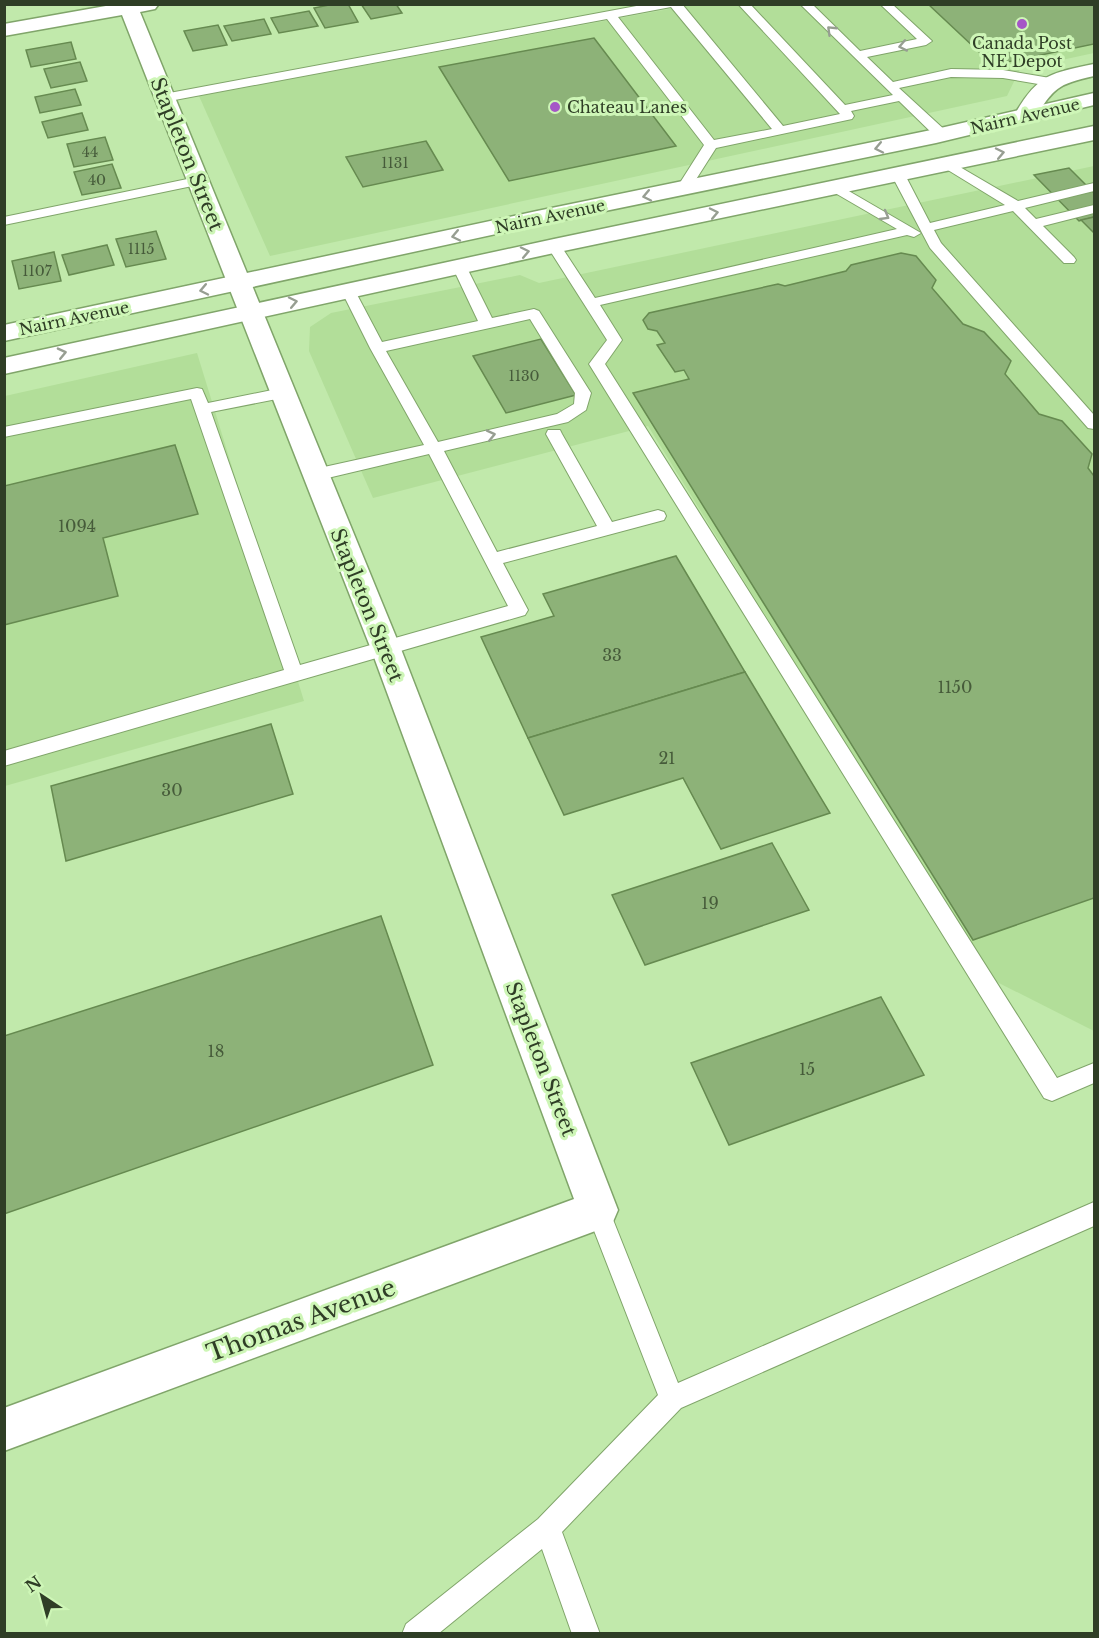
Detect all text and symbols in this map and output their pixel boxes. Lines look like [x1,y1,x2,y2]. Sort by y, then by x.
marker: Canada Post NE Depot [1015,17,1029,31]
one-way arrow [827,26,838,37]
place label: Canada Post NE Depot [972,33,1072,71]
one-way arrow [898,39,908,52]
street label: Stapleton Street [145,74,229,235]
street label: Nairn Avenue [968,94,1082,138]
place label: Chateau Lanes [567,97,687,117]
marker: Chateau Lanes [548,100,562,114]
one-way arrow [874,141,884,154]
house number: 44 [82,143,98,161]
one-way arrow [995,147,1005,160]
house number: 1131 [381,154,409,172]
house number: 40 [88,171,106,189]
one-way arrow [642,189,652,202]
street label: Nairn Avenue [493,195,607,237]
one-way arrow [708,207,718,220]
one-way arrow [879,209,889,221]
one-way arrow [451,229,461,242]
house number: 1115 [128,240,154,258]
one-way arrow [519,246,529,259]
house number: 1107 [22,262,53,280]
one-way arrow [199,283,209,296]
one-way arrow [288,296,298,309]
street label: Nairn Avenue [17,297,131,339]
one-way arrow [56,347,66,360]
house number: 1130 [508,367,540,385]
one-way arrow [486,429,496,442]
house number: 1094 [58,516,96,536]
street label: Stapleton Street [325,525,409,686]
house number: 33 [602,645,622,665]
house number: 1150 [938,677,972,697]
house number: 21 [659,748,676,768]
house number: 30 [161,780,183,800]
house number: 19 [701,893,719,913]
street label: Stapleton Street [501,978,582,1140]
house number: 18 [208,1041,224,1061]
house number: 15 [799,1059,815,1079]
street label: Thomas Avenue [203,1272,399,1368]
north arrow [12,1566,72,1626]
text: N [21,1571,45,1596]

